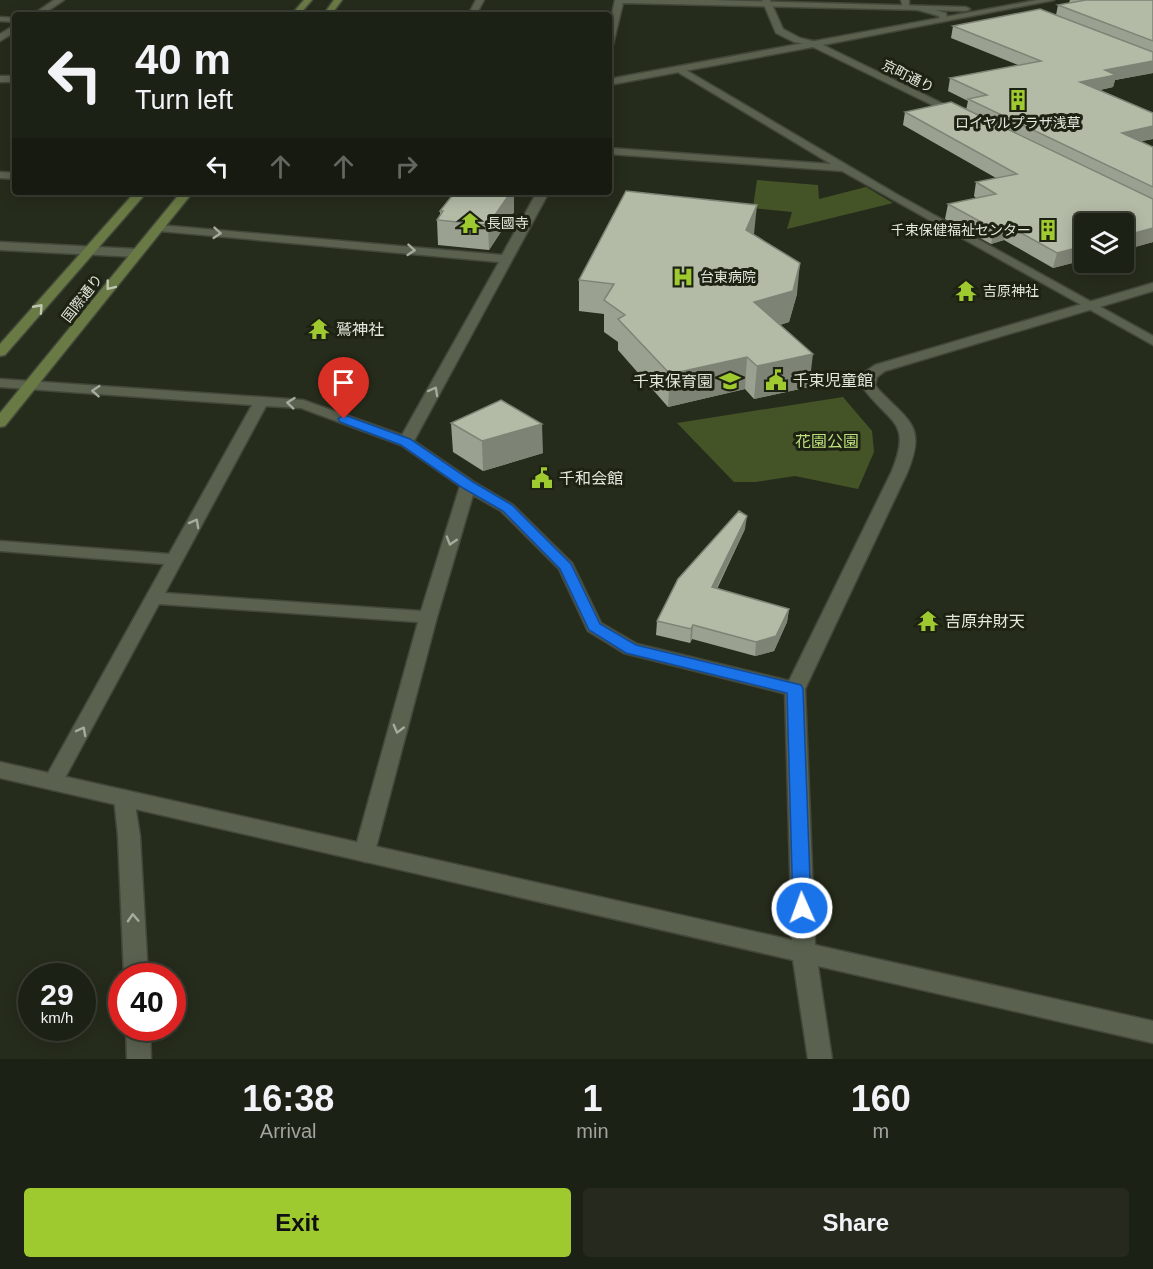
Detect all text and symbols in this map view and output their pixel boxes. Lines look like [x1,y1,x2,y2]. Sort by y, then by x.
icon: left [36,36,114,114]
text: 40 m [135,36,231,83]
street label: 京町通り [879,57,937,95]
text: Turn left [135,85,233,115]
building icon: ロイヤルプラザ浅草 [1006,88,1030,112]
place label: ロイヤルプラザ浅草 [955,115,1081,131]
icon: left [201,150,234,183]
icon: ahead [264,150,297,183]
icon: ahead [327,150,360,183]
icon: right [390,150,423,183]
temple icon: 長國寺 [458,211,482,235]
map controls [1074,213,1134,273]
button: layers [1074,213,1134,273]
place label: 長國寺 [487,215,529,231]
building icon: 千束保健福祉センター [1036,218,1060,242]
place label: 千束保健福祉センター [891,222,1031,238]
one-way arrow [212,226,221,239]
one-way arrow [407,243,416,256]
hospital icon: 台東病院 [671,265,695,289]
place label: 台東病院 [700,269,756,285]
street label: 国際通り [58,271,106,325]
one-way arrow [107,279,118,290]
temple icon: 吉原神社 [954,279,978,303]
place label: 吉原神社 [983,283,1039,299]
one-way arrow [32,304,43,315]
temple icon: 鷲神社 [307,317,331,341]
place label: 鷲神社 [336,321,384,338]
pin [318,357,369,419]
icon: arrive [327,366,360,399]
public building icon: 千束児童館 [764,368,788,392]
school or university icon: 千束保育園 [718,369,742,393]
place label: 千束児童館 [793,372,873,389]
place label: 千束保育園 [633,373,713,390]
one-way arrow [91,384,100,397]
one-way arrow [427,386,438,397]
one-way arrow [286,397,295,410]
park label: 花園公園 [795,433,859,450]
public building icon: 千和会館 [530,466,554,490]
place label: 千和会館 [559,470,623,487]
one-way arrow [188,519,199,529]
one-way arrow [446,535,458,546]
temple icon: 吉原弁財天 [916,609,940,633]
place label: 吉原弁財天 [945,613,1025,630]
one-way arrow [393,723,405,734]
one-way arrow [75,727,86,737]
position arrow [770,876,834,940]
one-way arrow [126,914,139,923]
speed limit sign: 40 [108,963,186,1041]
text: 29 [40,978,74,1011]
text: km/h [41,1009,73,1026]
text: 16:38 [242,1078,334,1119]
text: 1 [582,1078,602,1119]
text: 160 [851,1078,911,1119]
text: Arrival [260,1120,317,1142]
text: min [576,1120,609,1142]
text: m [872,1120,889,1142]
button: Exit [24,1188,571,1257]
button: Share [583,1188,1129,1257]

